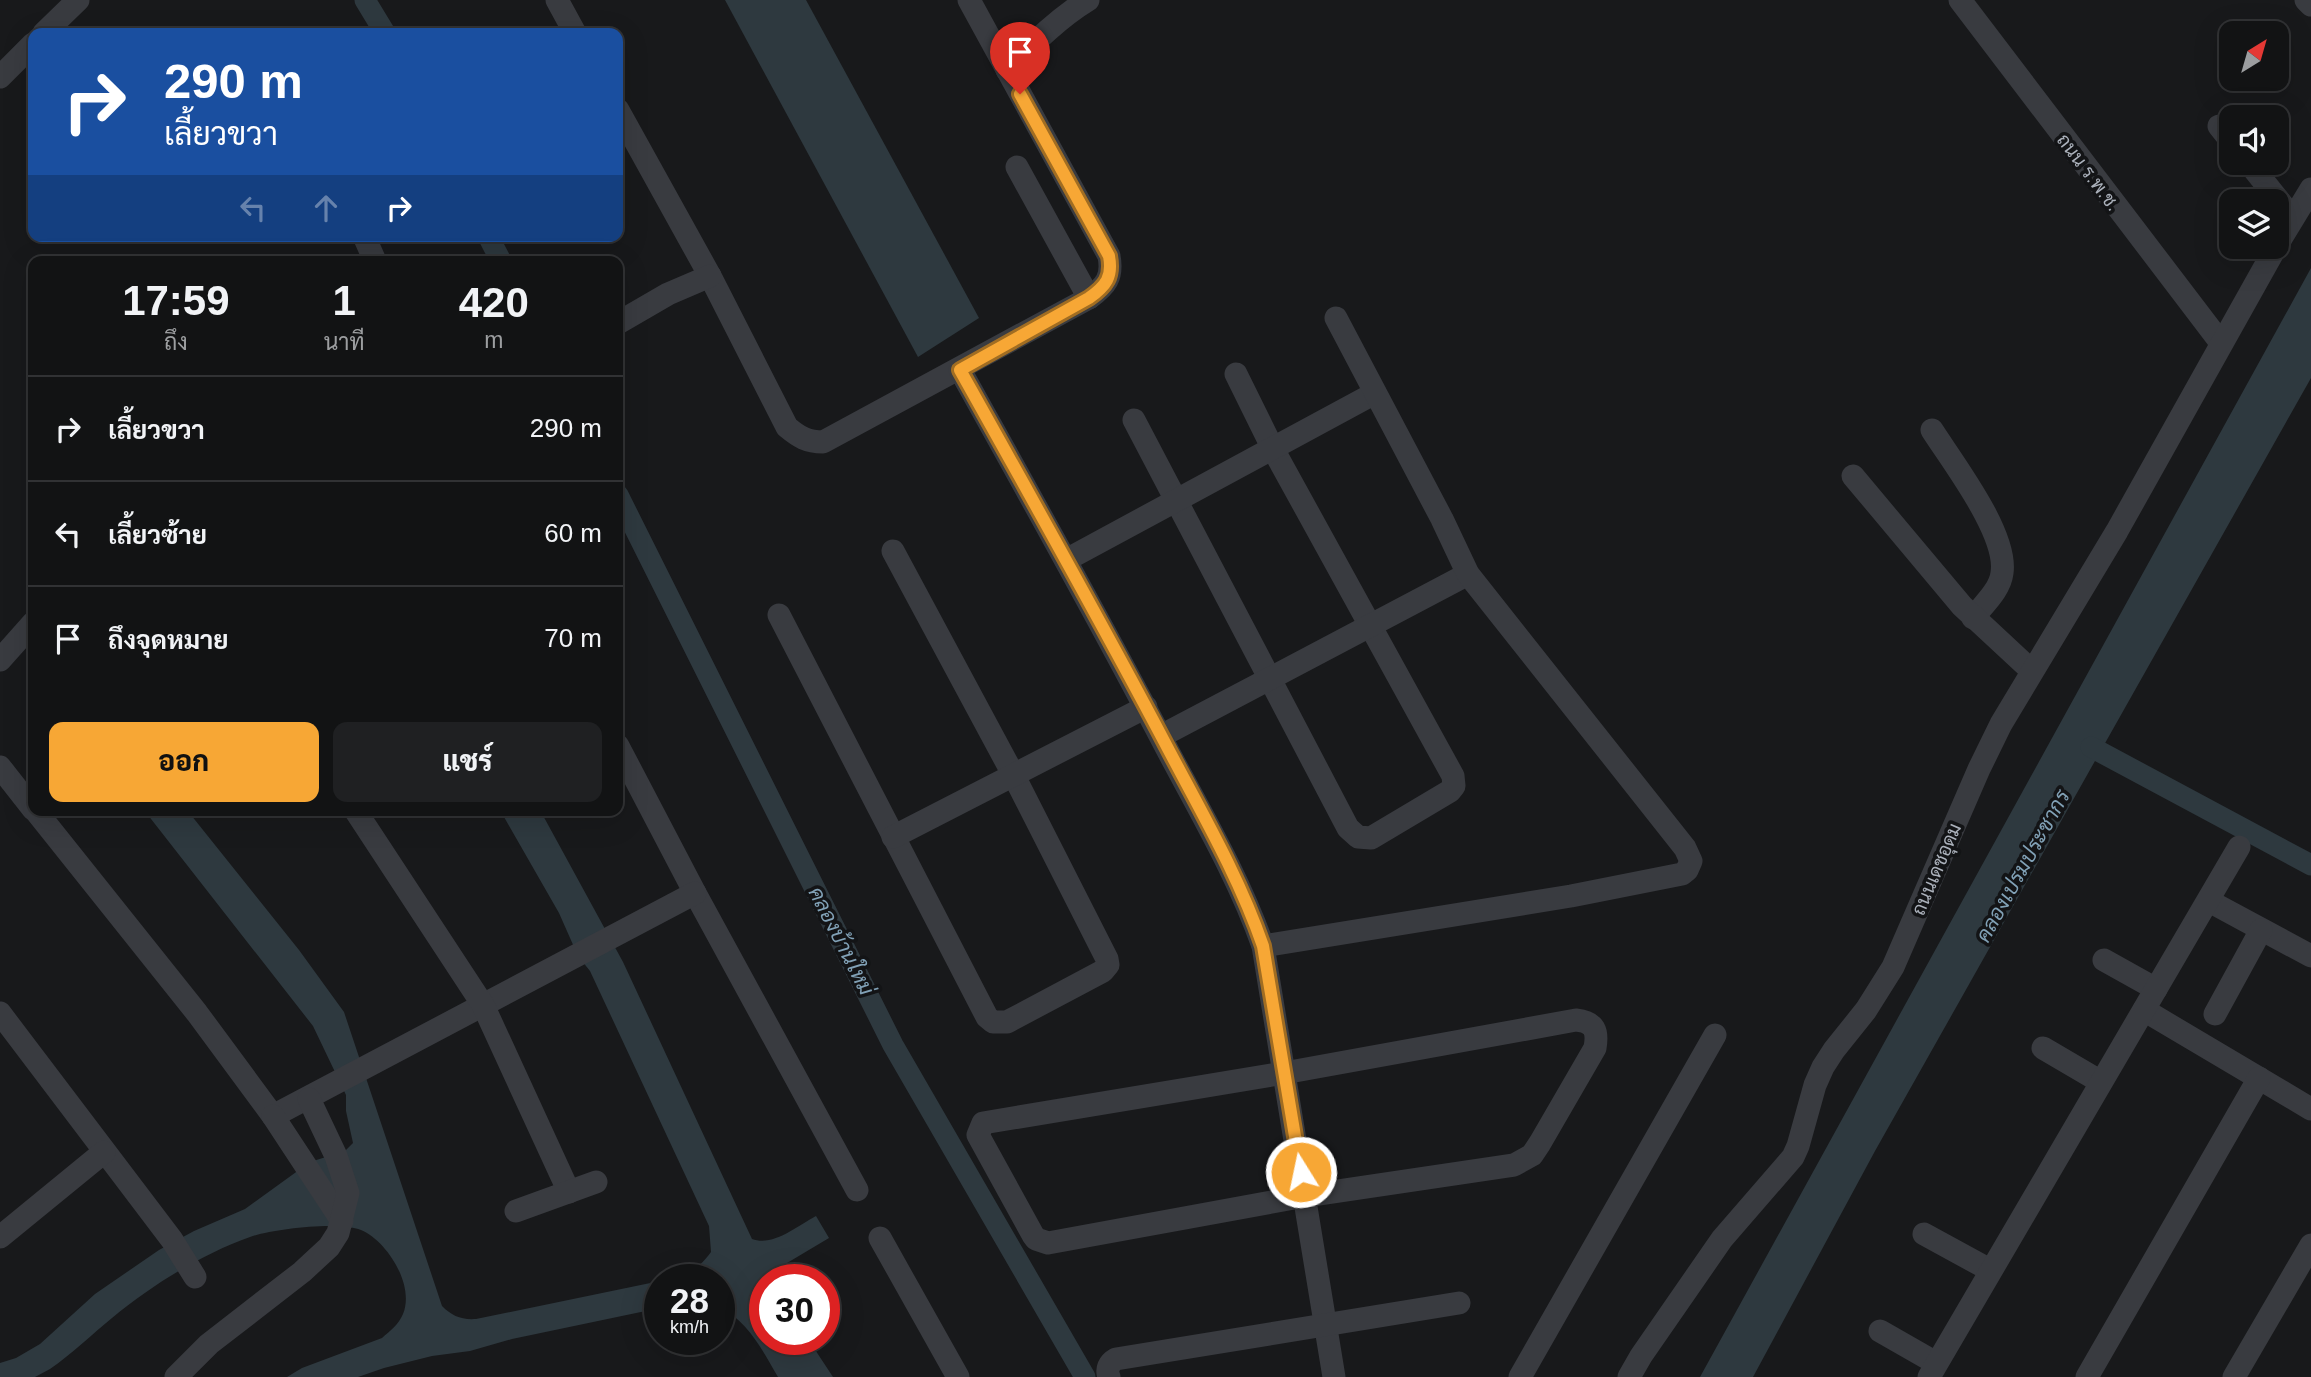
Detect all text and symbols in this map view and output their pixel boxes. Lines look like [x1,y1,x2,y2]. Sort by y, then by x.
north arrow [2219,21,2289,91]
map controls [2219,21,2289,259]
pin [990,22,1050,94]
icon: arrive [1001,33,1039,71]
text: 290 m [164,54,303,108]
icon: right [49,56,140,147]
button: sound [2219,105,2289,175]
text: เลี้ยวขวา [164,116,278,152]
street label: ถนน ร.พ.ช. [2053,130,2124,215]
icon: left [234,189,272,227]
icon: ahead [307,189,345,227]
icon: right [380,189,418,227]
button: layers [2219,189,2289,259]
text: 17:59 [122,277,230,324]
text: 1 [332,277,356,324]
text: 420 [459,279,529,326]
text: m [484,327,503,353]
text: ถึง [164,329,188,355]
text: นาที [324,329,365,355]
icon: right [49,410,87,448]
text: 290 m [530,413,602,443]
text: เลี้ยวขวา [108,415,205,445]
icon: left [49,515,87,553]
text: 60 m [544,518,602,548]
text: เลี้ยวซ้าย [108,520,207,550]
icon: arrive [49,620,87,658]
text: 70 m [544,623,602,653]
text: ถึงจุดหมาย [108,625,229,655]
button: ออก [49,722,319,802]
button: แชร์ [333,722,602,802]
water label: คลองเปรมประชากร [1971,785,2074,946]
street label: ถนนเดชอุดม [1908,820,1967,919]
water label: คลองบ้านใหม่ [804,882,880,1000]
position arrow [1264,1135,1338,1209]
speed limit sign: 30 [749,1264,840,1355]
text: 28 [670,1281,709,1320]
text: km/h [670,1317,709,1337]

